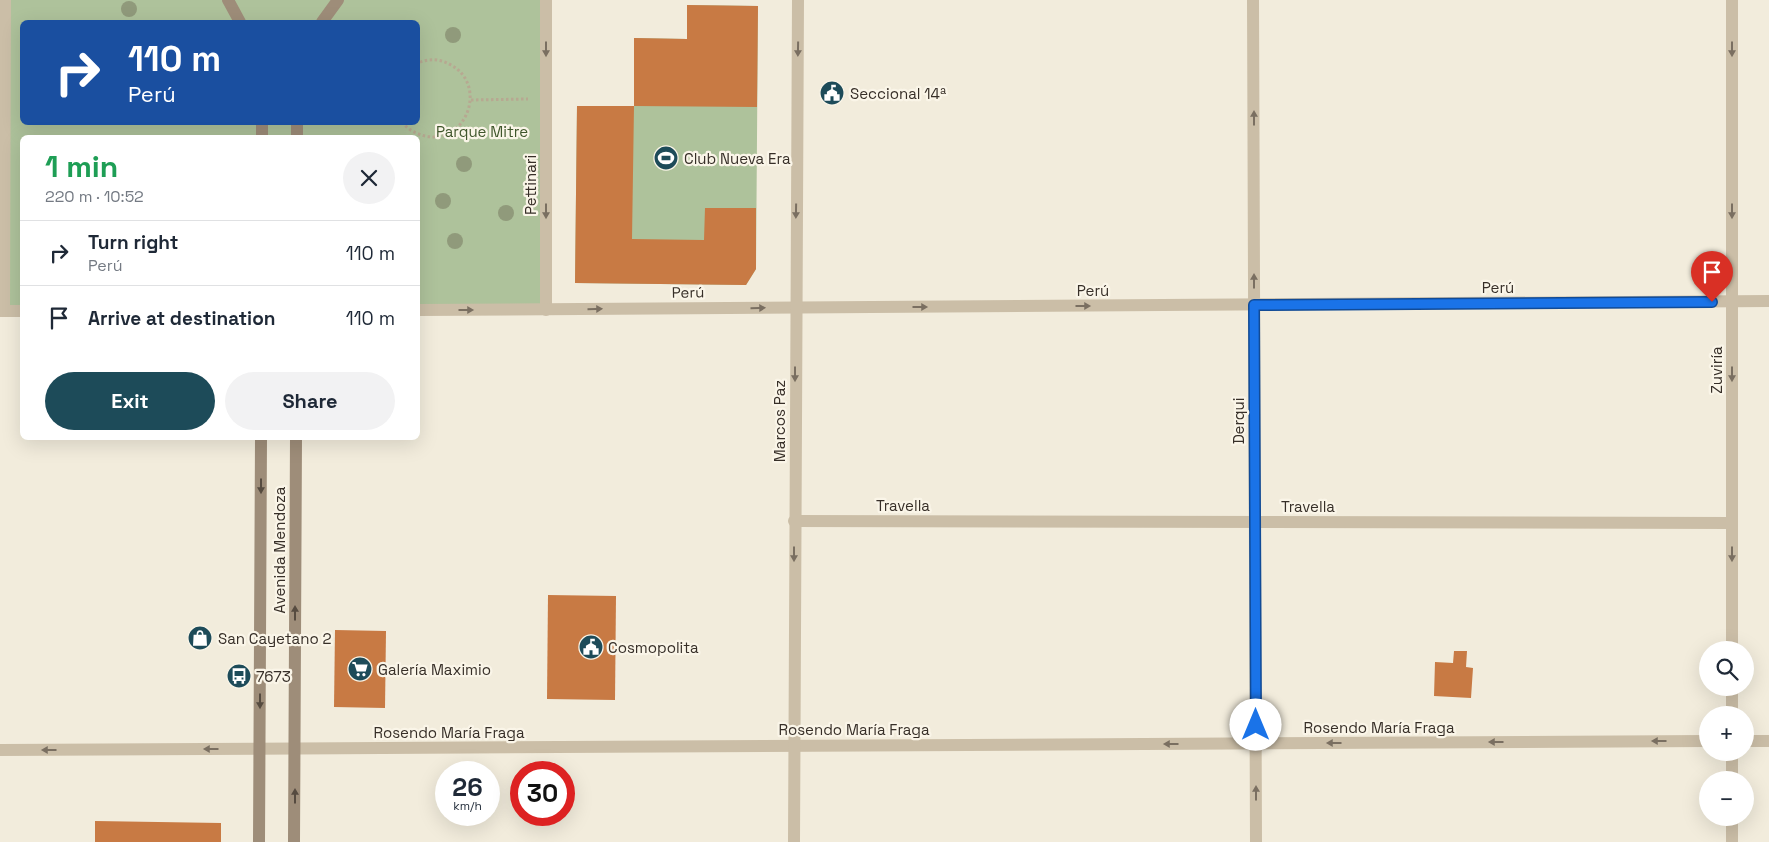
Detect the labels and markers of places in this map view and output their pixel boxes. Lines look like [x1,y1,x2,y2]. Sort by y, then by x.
public building icon: Seccional 14ª [819,80,845,106]
place label: Seccional 14ª [850,84,946,103]
sports icon: Club Nueva Era [653,145,679,171]
place label: Club Nueva Era [684,149,791,168]
pin [1691,251,1733,302]
shop icon: San Cayetano 2 [187,625,213,651]
place label: San Cayetano 2 [218,629,332,648]
public building icon: Cosmopolita [578,634,604,660]
place label: Cosmopolita [608,638,699,657]
supermarket icon: Galería Maximio [347,656,373,682]
place label: Galería Maximio [378,660,491,679]
bus stop icon: 7673 [226,663,252,689]
place label: 7673 [256,667,291,686]

